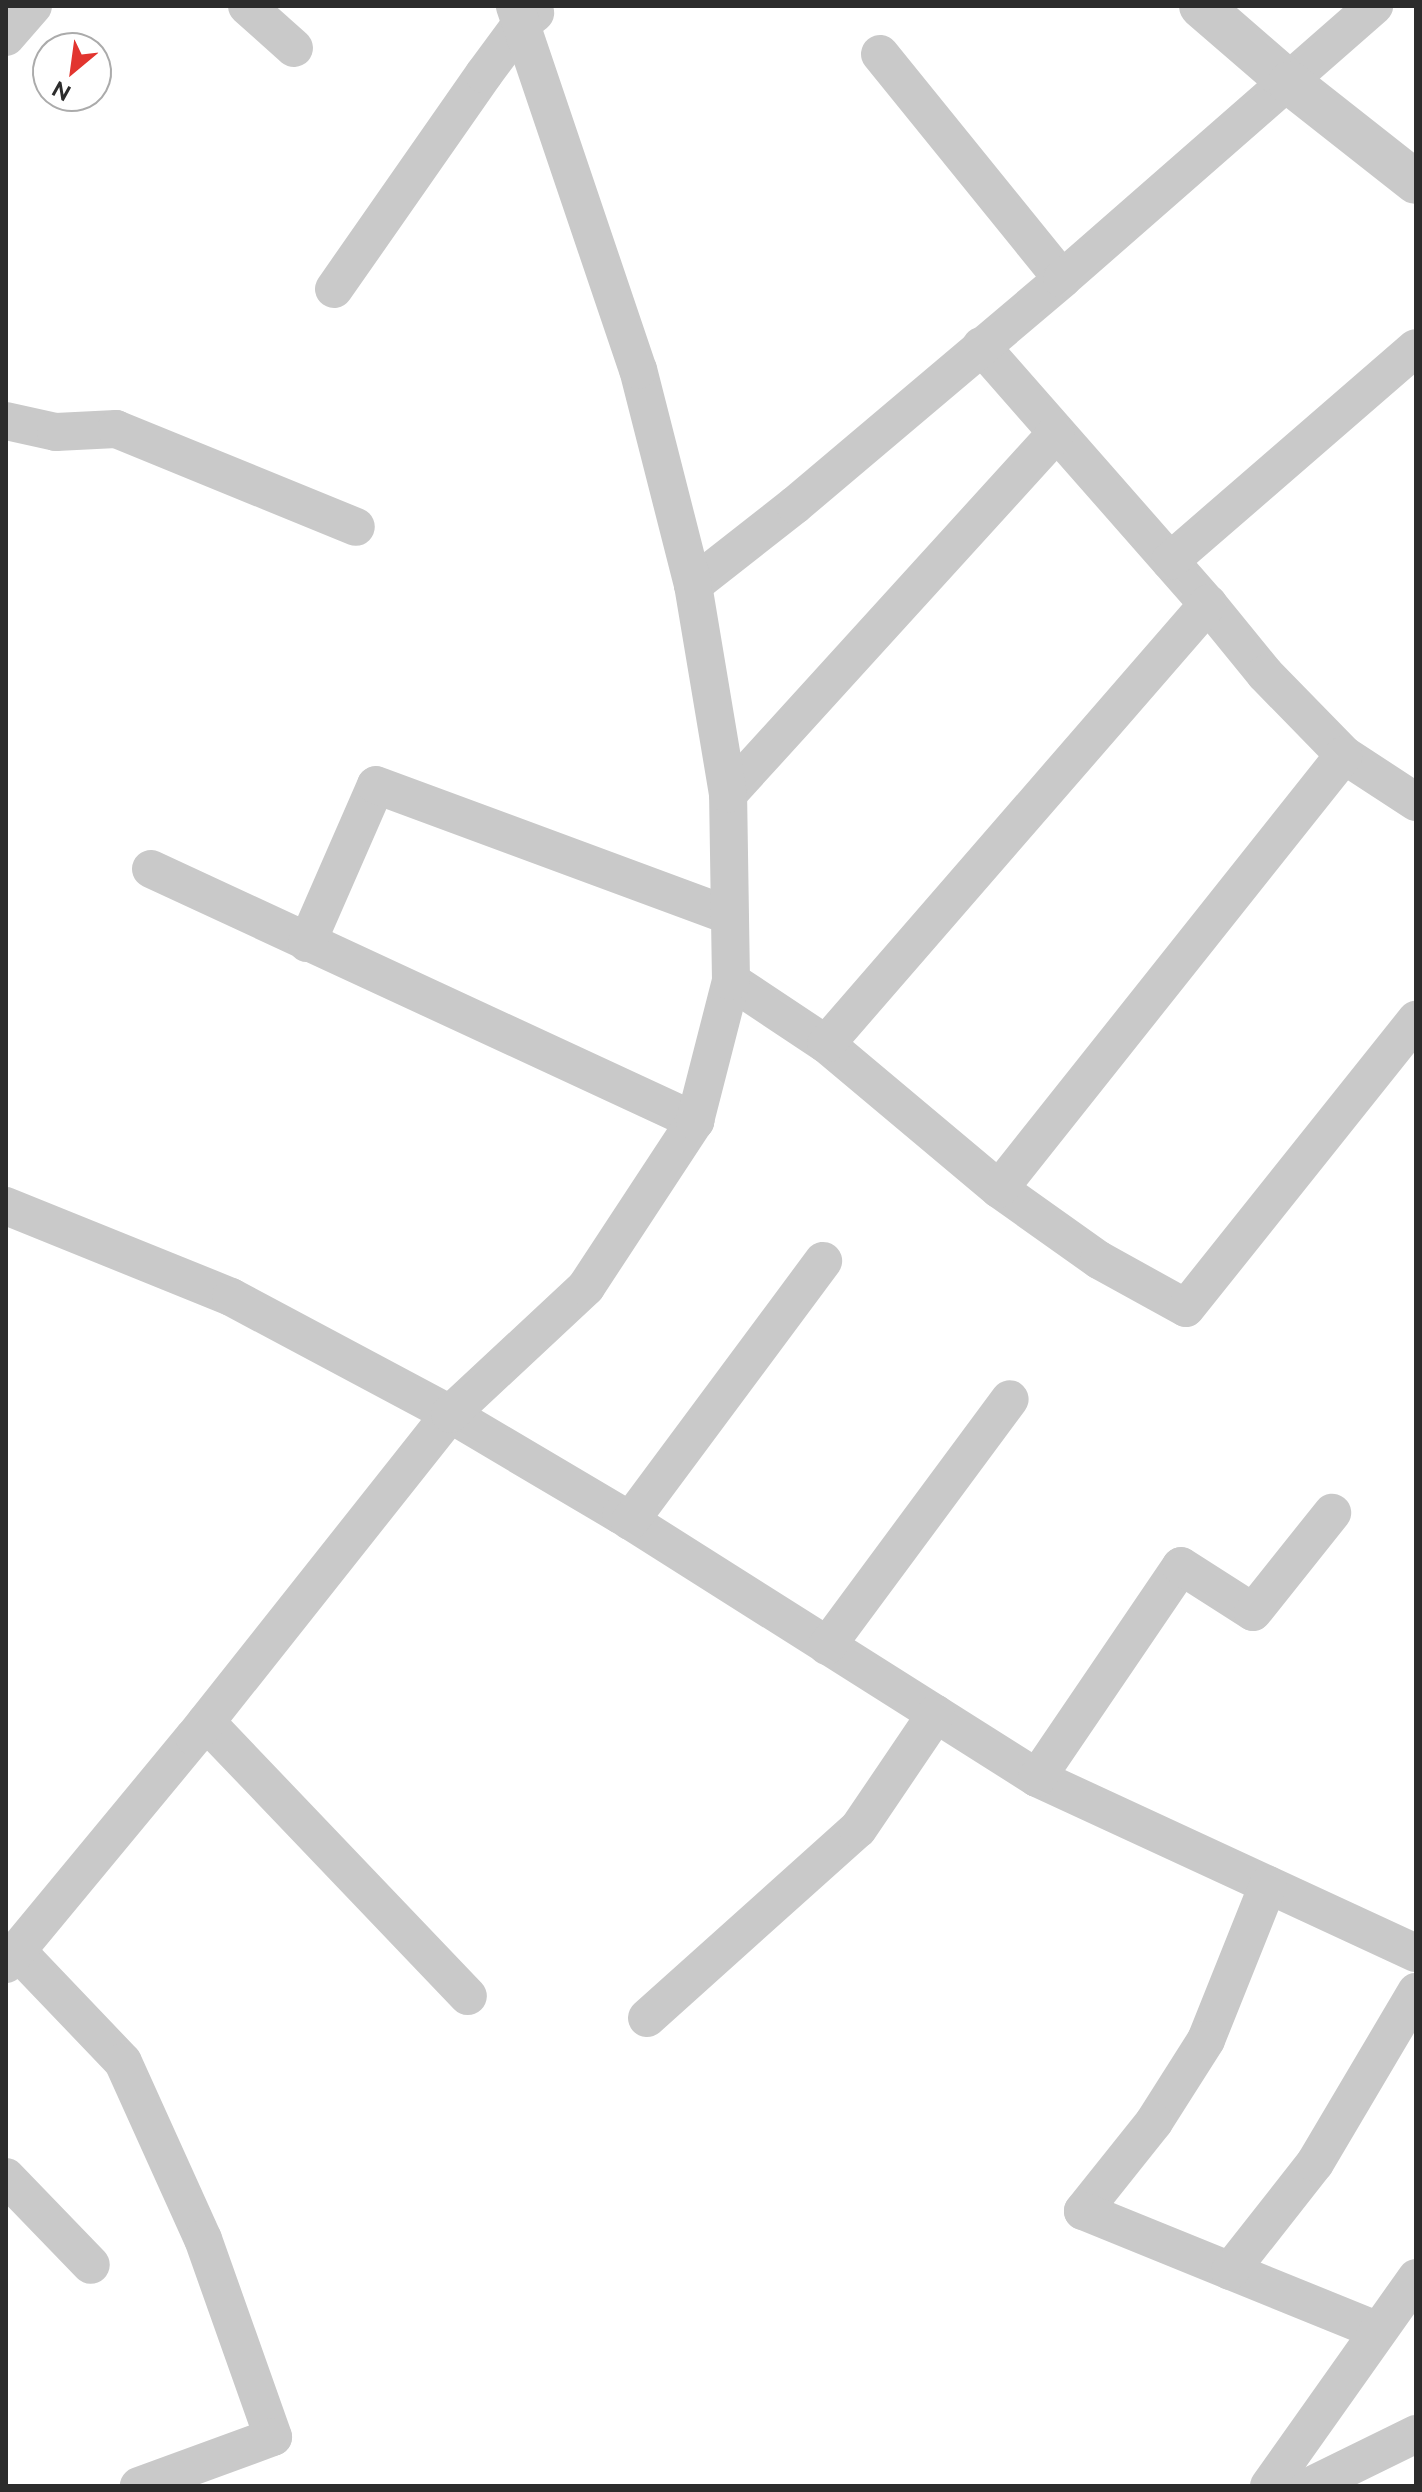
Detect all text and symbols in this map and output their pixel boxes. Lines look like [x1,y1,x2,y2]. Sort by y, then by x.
north arrow [32,32,112,112]
text: N [48,76,75,107]

